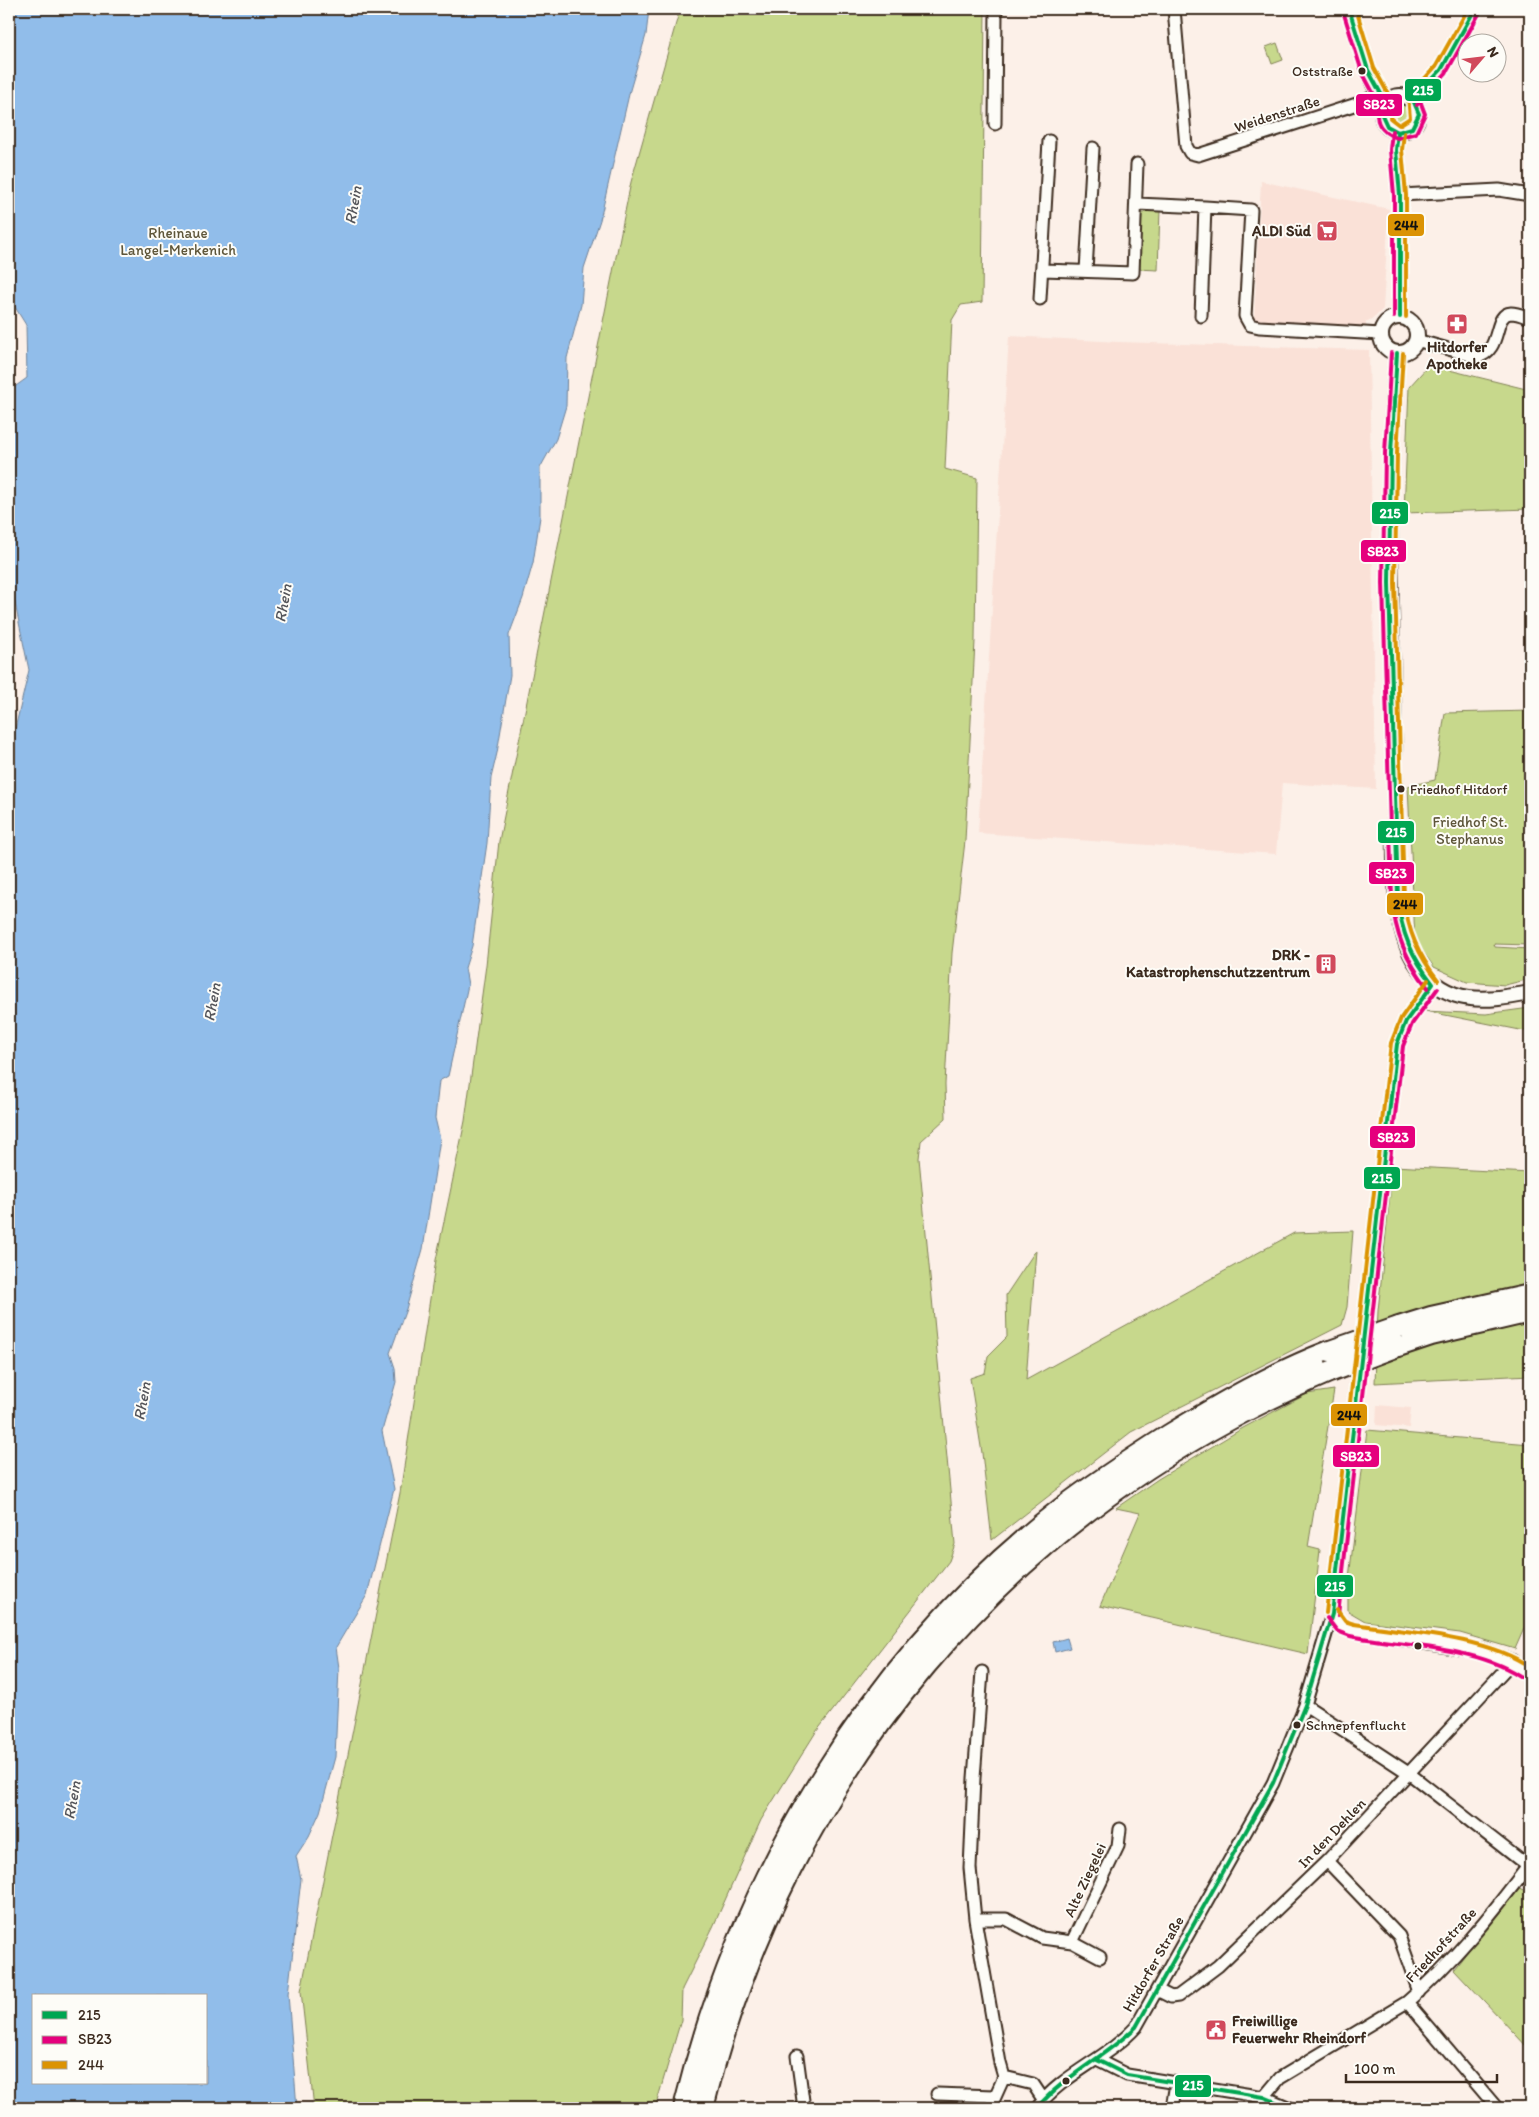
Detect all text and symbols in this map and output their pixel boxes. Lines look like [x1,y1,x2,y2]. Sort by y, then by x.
north arrow [1456,32,1506,82]
text: N [1483,44,1503,60]
place label: Oststraße [1292,63,1353,80]
marker: Oststraße [1357,66,1367,76]
line badge: 215 [1404,78,1442,102]
text: 215 [1412,82,1434,99]
street label: Weidenstraße [1232,92,1322,136]
line badge: SB23 [1355,93,1403,117]
text: SB23 [1363,96,1395,113]
water label: Rhein [340,184,366,226]
line badge: 244 [1387,213,1425,237]
text: 244 [1394,217,1419,234]
supermarket icon: ALDI Süd [1315,219,1339,243]
place label: ALDI Süd [1251,222,1312,240]
park label: Rheinaue Langel-Merkenich [120,224,236,259]
pharmacy icon: Hitdorfer Apotheke [1445,312,1469,336]
place label: Hitdorfer Apotheke [1426,338,1487,374]
line badge: 215 [1371,501,1409,525]
text: 215 [1379,505,1401,522]
line badge: SB23 [1360,539,1407,563]
text: SB23 [1367,543,1399,560]
water label: Rhein [270,582,296,624]
place label: Friedhof Hitdorf [1410,781,1508,798]
marker: Friedhof Hitdorf [1396,784,1406,794]
park label: Friedhof St. Stephanus [1433,813,1507,848]
line badge: 215 [1377,820,1415,844]
text: 215 [1385,824,1407,841]
line badge: SB23 [1368,861,1415,885]
text: SB23 [1375,865,1407,882]
line badge: 244 [1386,892,1424,916]
text: 244 [1393,896,1418,913]
place label: DRK - Katastrophenschutzzentrum [1126,946,1311,982]
building icon: DRK - Katastrophenschutzzentrum [1314,952,1338,976]
water label: Rhein [199,981,225,1023]
line badge: SB23 [1369,1125,1416,1149]
text: SB23 [1377,1129,1409,1146]
line badge: 215 [1363,1166,1401,1190]
text: 215 [1371,1170,1393,1187]
water label: Rhein [129,1380,155,1422]
line badge: 244 [1330,1403,1368,1427]
text: 244 [1337,1407,1362,1424]
line badge: SB23 [1332,1444,1380,1468]
text: SB23 [1340,1448,1372,1465]
line badge: 215 [1316,1574,1354,1598]
text: 215 [1324,1578,1346,1595]
unlabelled marker [1413,1641,1423,1651]
place label: Schnepfenflucht [1306,1717,1406,1734]
marker: Schnepfenflucht [1292,1720,1302,1730]
water label: Rhein [59,1779,85,1821]
street label: In den Dehlen [1294,1794,1370,1871]
street label: Alte Ziegelei [1060,1840,1110,1920]
street label: Friedhofstraße [1402,1904,1480,1986]
street label: Hitdorfer Straße [1118,1913,1188,2015]
legend [32,1994,208,2084]
text: 215 [78,2006,101,2024]
place label: Freiwillige Feuerwehr Rheindorf [1232,2012,1366,2047]
public building icon: Freiwillige Feuerwehr Rheindorf [1204,2018,1228,2042]
text: SB23 [78,2030,112,2048]
scale bar [1346,2052,1498,2084]
text: 244 [78,2056,104,2074]
text: 100 m [1354,2060,1396,2078]
line badge: 215 [1174,2074,1212,2098]
unlabelled marker [1061,2076,1071,2086]
text: 215 [1182,2077,1204,2094]

